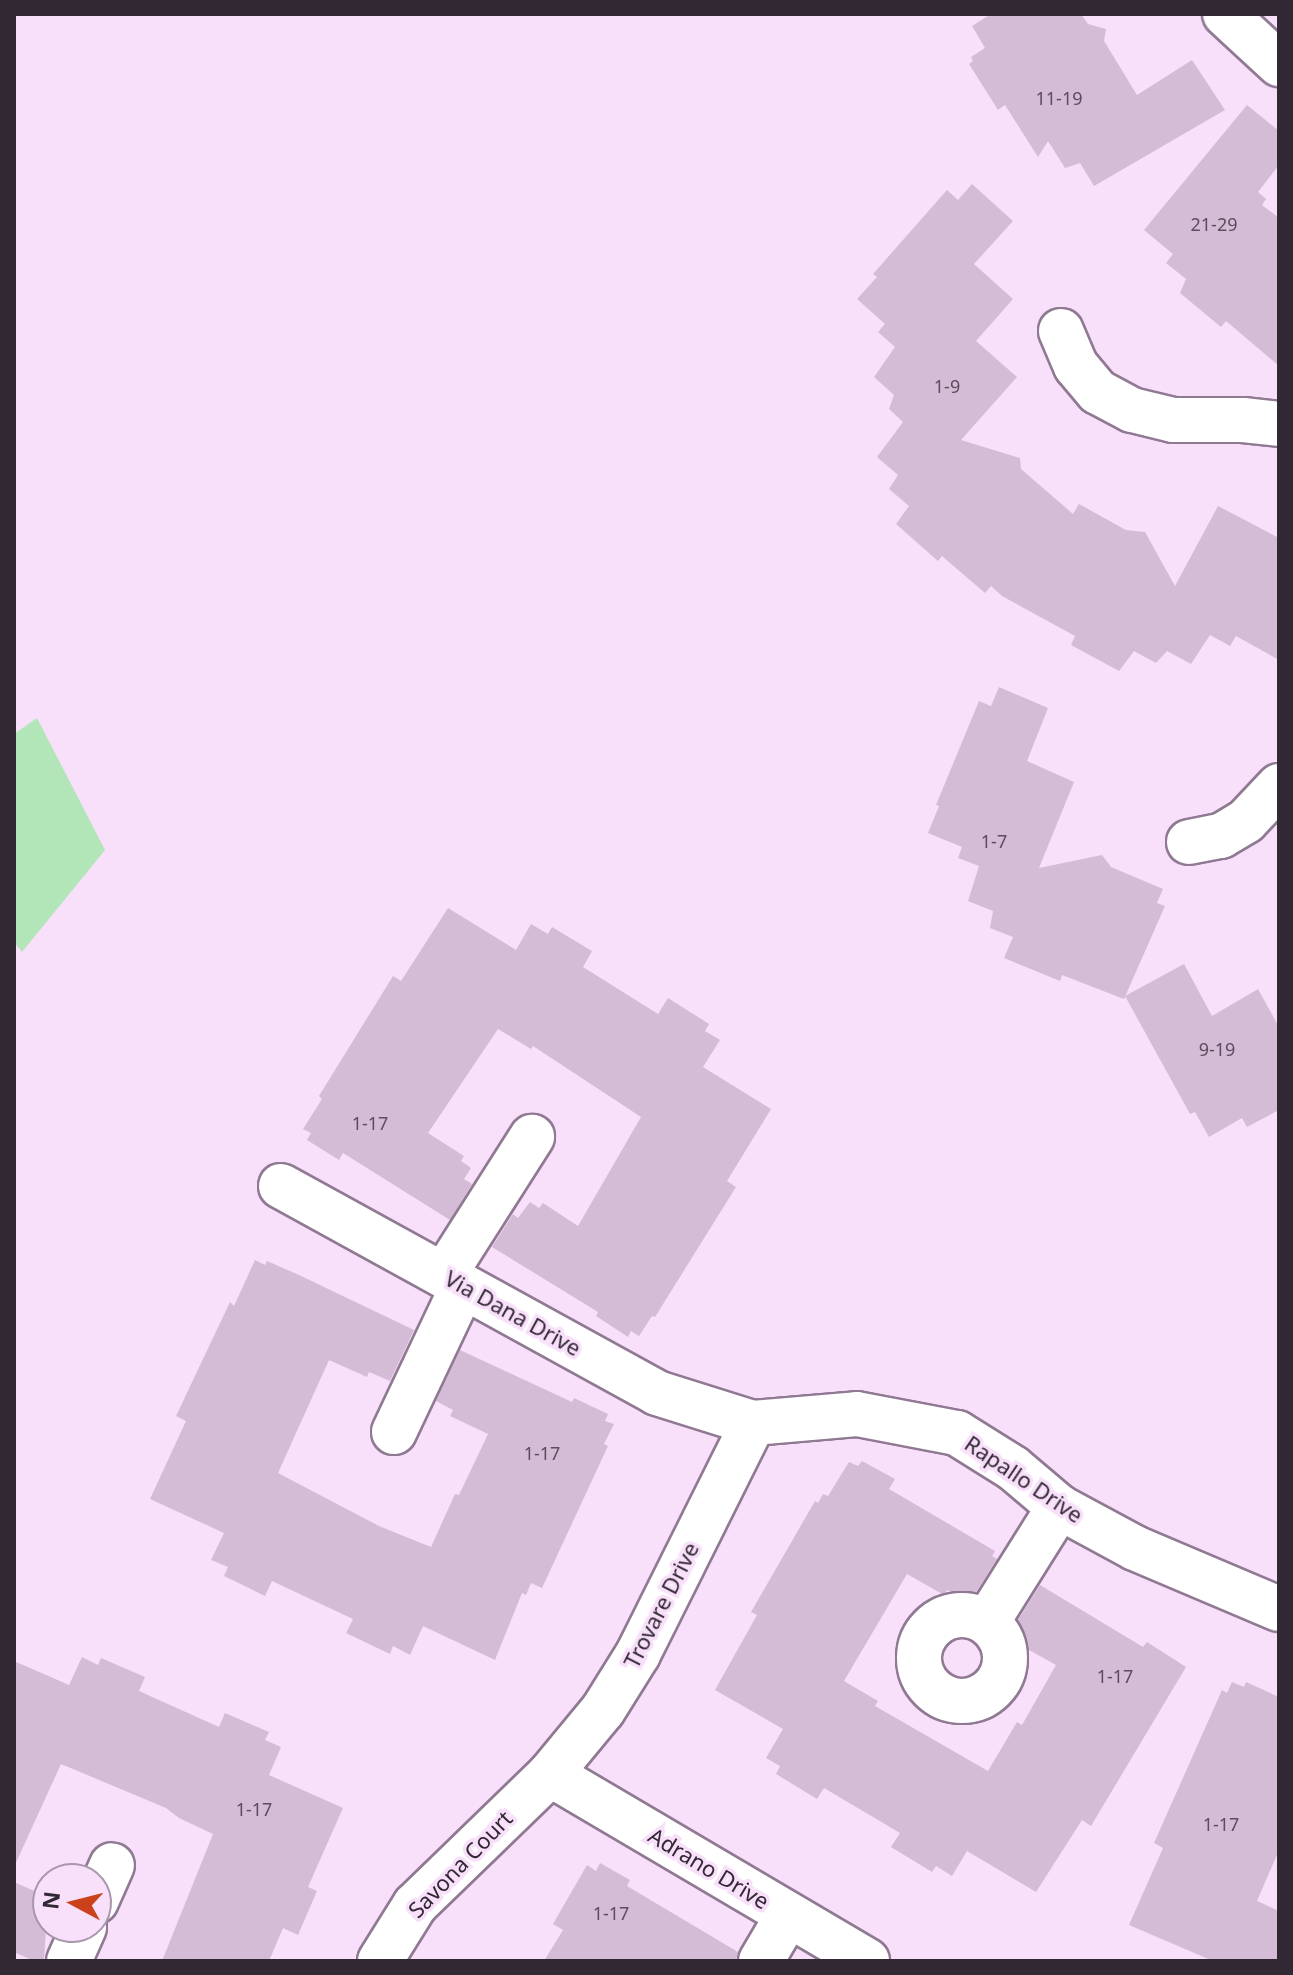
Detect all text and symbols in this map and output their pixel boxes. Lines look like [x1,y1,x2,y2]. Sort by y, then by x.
house number: 11-19 [1036,87,1082,109]
house number: 21-29 [1191,213,1237,235]
house number: 1-9 [934,375,960,397]
house number: 1-7 [981,830,1007,852]
house number: 9-19 [1199,1038,1235,1060]
house number: 1-17 [352,1112,388,1134]
street label: Via Dana Drive [440,1265,586,1361]
street label: Rapallo Drive [960,1430,1088,1528]
house number: 1-17 [524,1442,560,1464]
street label: Trovare Drive [618,1538,704,1672]
house number: 1-17 [1097,1665,1133,1687]
house number: 1-17 [236,1798,272,1820]
street label: Savona Court [402,1805,518,1923]
house number: 1-17 [1203,1813,1239,1835]
street label: Adrano Drive [644,1822,774,1914]
north arrow [32,1863,112,1943]
text: N [34,1890,66,1911]
house number: 1-17 [593,1902,629,1924]

